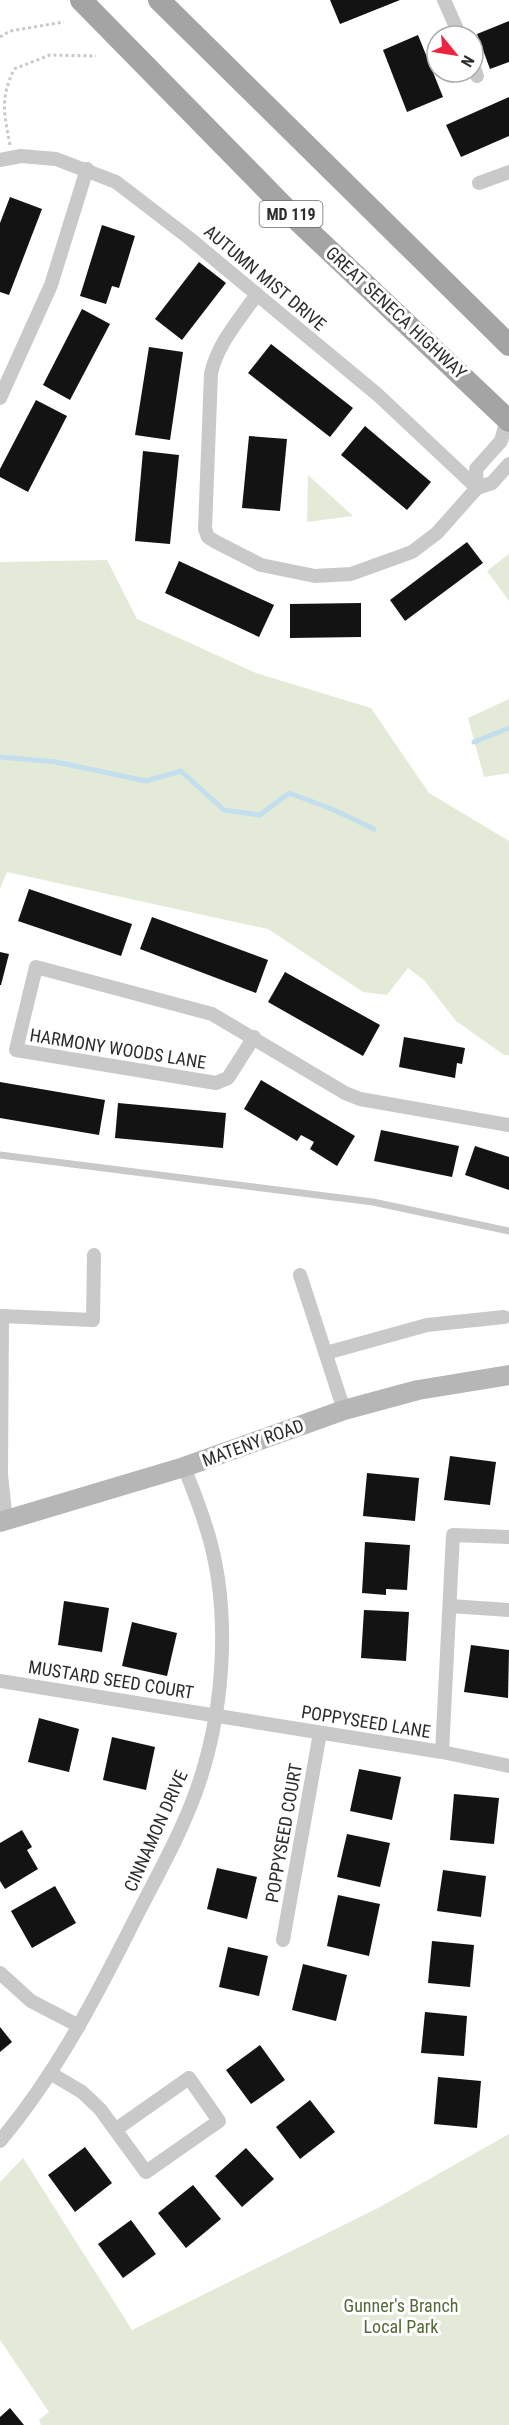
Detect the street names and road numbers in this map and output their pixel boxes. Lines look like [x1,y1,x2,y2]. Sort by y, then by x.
road number: MD 119 [260,201,322,227]
street label: AUTUMN MIST DRIVE [200,221,331,335]
street label: GREAT SENECA HIGHWAY [322,242,471,384]
street label: HARMONY WOODS LANE [28,1024,208,1073]
street label: MATENY ROAD [199,1414,307,1471]
street label: MUSTARD SEED COURT [27,1656,195,1703]
street label: POPPYSEED LANE [300,1701,432,1742]
street label: POPPYSEED COURT [261,1762,306,1904]
street label: CINNAMON DRIVE [119,1767,192,1895]

